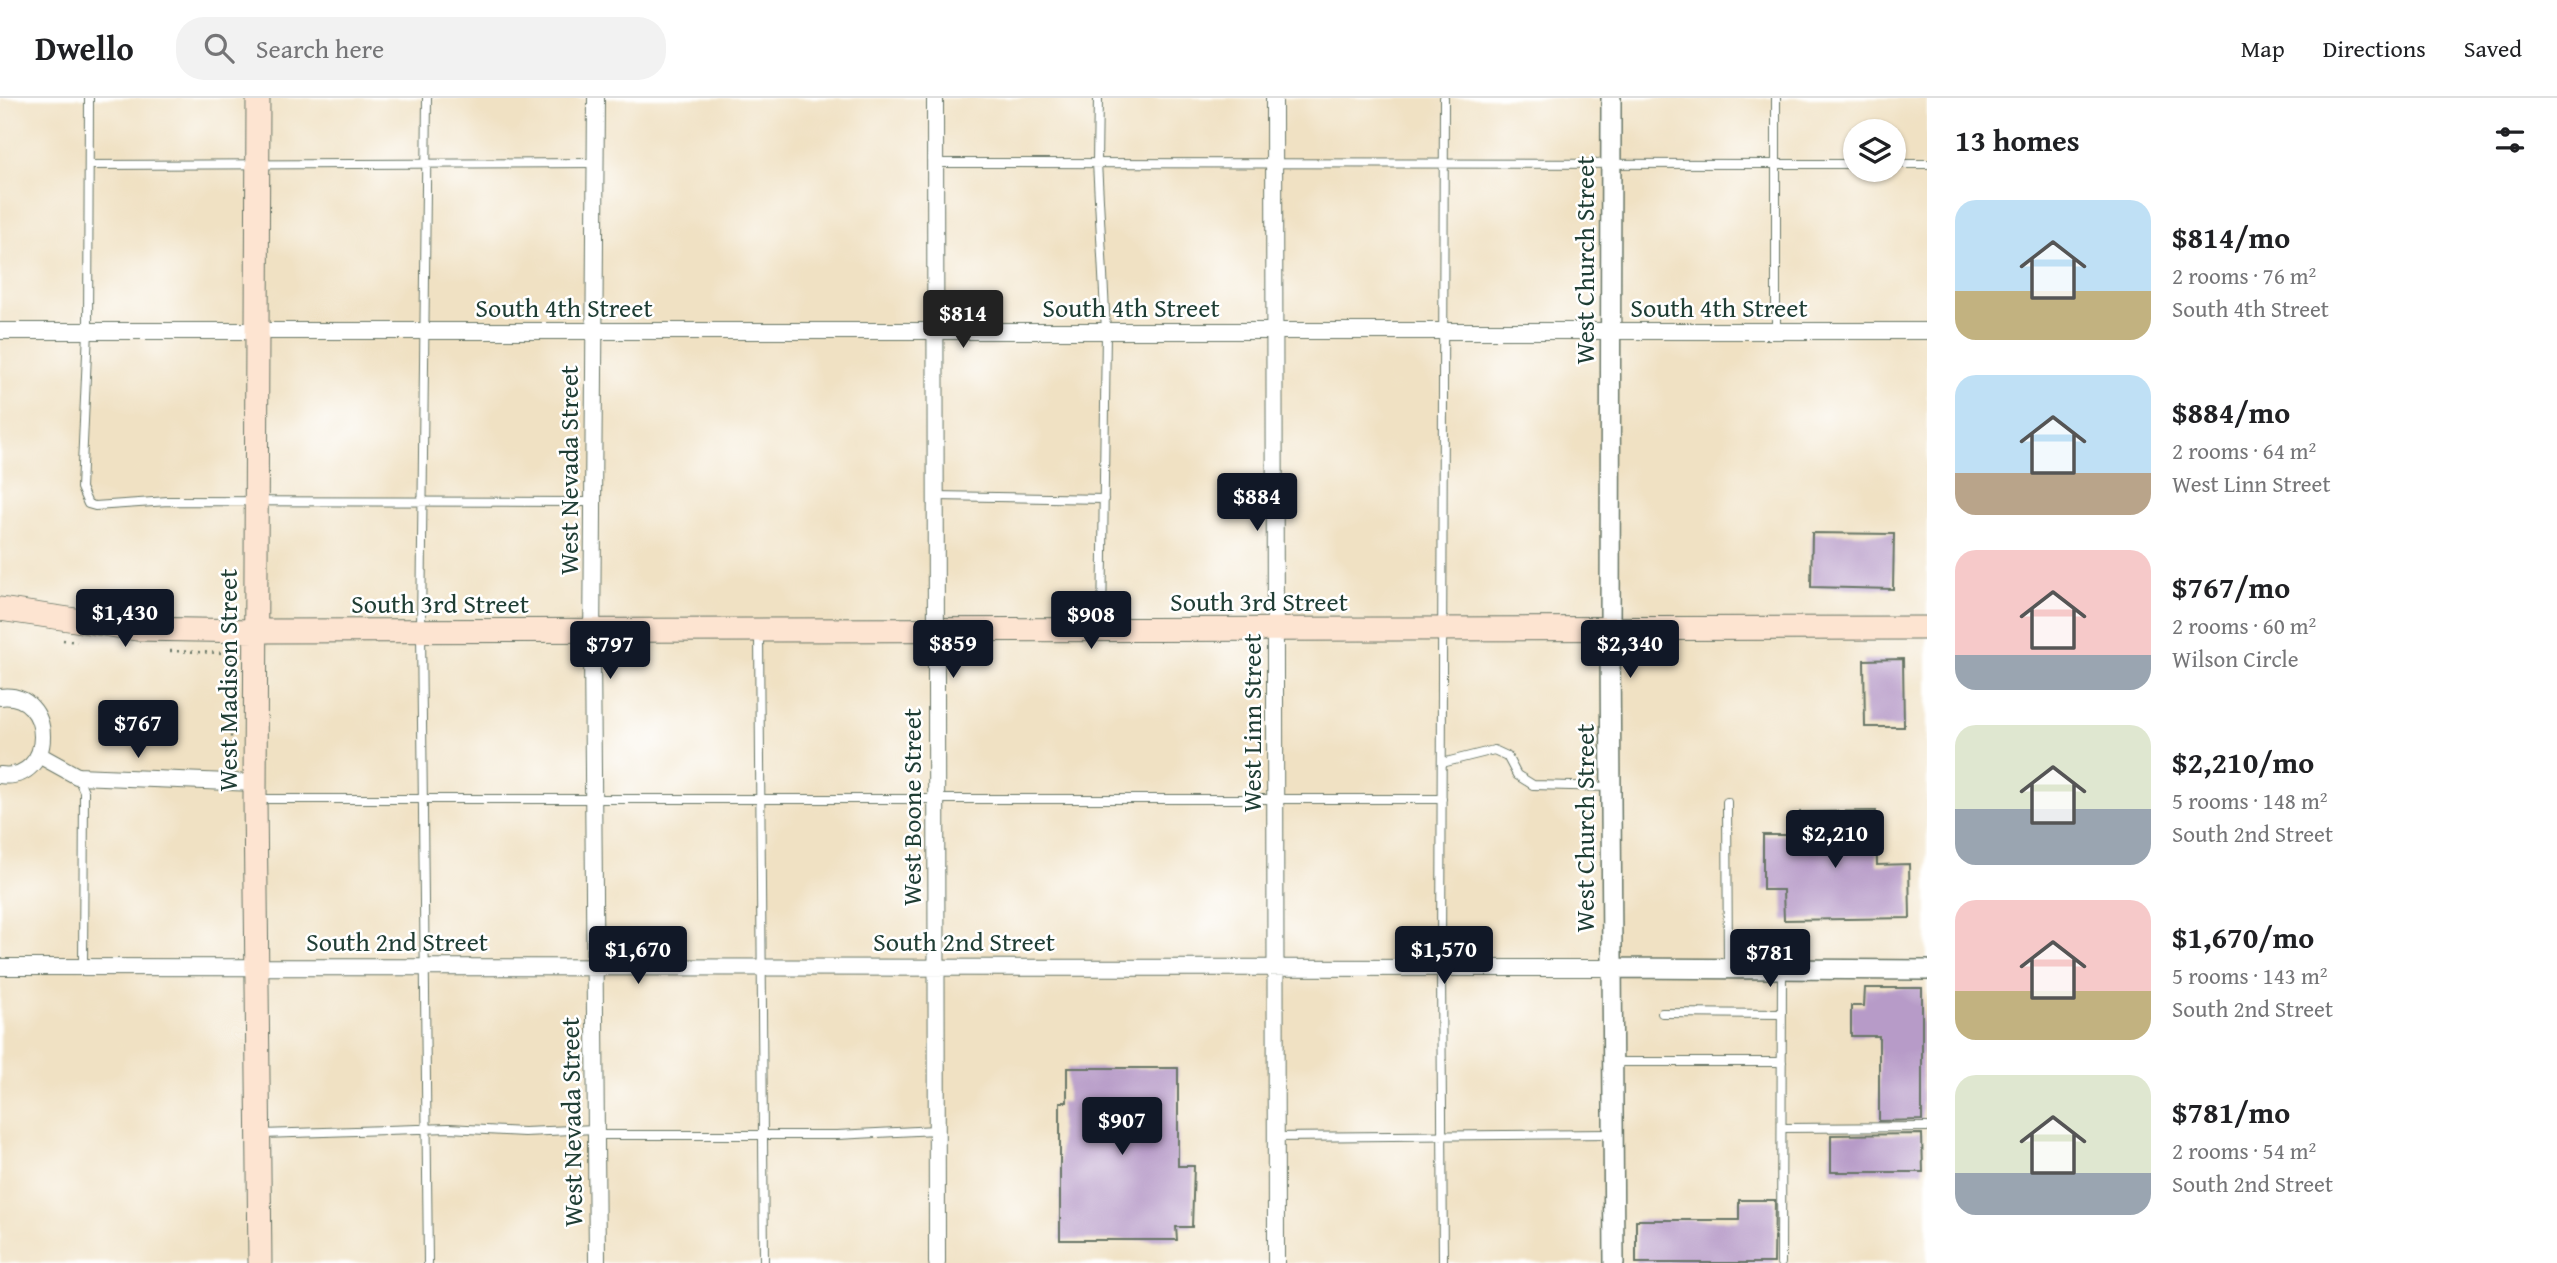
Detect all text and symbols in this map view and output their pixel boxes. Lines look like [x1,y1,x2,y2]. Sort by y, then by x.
search box [176,17,666,80]
text: Dwello [35,24,134,72]
icon: search [200,29,238,67]
text: Search here [256,29,384,68]
text: Map [2241,31,2285,66]
text: Directions [2323,31,2426,66]
text: Saved [2464,31,2522,66]
text: 13 homes [1955,118,2080,162]
map controls [1843,119,1906,182]
button: layers [1843,119,1906,182]
icon: filters [2491,121,2529,159]
street label: West Church Street [1565,156,1604,364]
text: $814/mo [2172,215,2290,259]
icon: home [2011,228,2095,312]
text: 2 rooms · 76 m² [2172,259,2316,292]
street label: South 4th Street [475,288,653,327]
street label: South 4th Street [1042,288,1220,327]
street label: South 4th Street [1630,288,1808,327]
pin: $814 [922,290,1004,350]
text: South 4th Street [2172,292,2329,325]
text: $814 [939,296,987,329]
street label: West Nevada Street [549,365,588,575]
text: $884/mo [2172,390,2290,434]
icon: home [2011,403,2095,487]
text: 2 rooms · 64 m² [2172,434,2316,467]
text: West Linn Street [2172,467,2331,500]
pin: $884 [1216,474,1298,533]
text: $884 [1233,479,1281,512]
text: $767/mo [2172,565,2290,609]
street label: West Madison Street [208,569,247,791]
icon: home [2011,578,2095,662]
street label: South 3rd Street [1170,582,1348,621]
street label: South 3rd Street [351,584,529,623]
pin: $1,430 [68,589,182,649]
pin: $908 [1050,592,1132,651]
text: $1,430 [92,595,158,628]
text: $908 [1067,597,1115,630]
text: 2 rooms · 60 m² [2172,609,2316,642]
pin: $859 [912,620,994,680]
pin: $2,340 [1573,620,1687,680]
pin: $797 [569,622,651,681]
text: $859 [929,626,977,659]
text: $2,340 [1597,626,1663,659]
text: $797 [586,627,634,660]
street label: West Linn Street [1232,633,1271,813]
text: Wilson Circle [2172,642,2299,675]
pin: $767 [97,700,179,760]
text: $767 [114,706,162,739]
street label: West Boone Street [892,708,931,906]
street label: West Church Street [1565,724,1604,932]
text: $2,210/mo [2172,740,2314,784]
icon: home [2011,753,2095,837]
text: 5 rooms · 148 m² [2172,784,2327,817]
pin: $2,210 [1778,810,1892,870]
text: $2,210 [1802,816,1868,849]
text: South 2nd Street [2172,817,2333,850]
text: $1,670/mo [2172,915,2314,959]
street label: South 2nd Street [306,922,488,961]
street label: South 2nd Street [873,922,1055,961]
pin: $1,670 [581,926,695,986]
pin: $1,570 [1387,926,1501,986]
icon: home [2011,928,2095,1012]
pin: $781 [1729,930,1811,989]
text: $1,670 [605,932,671,965]
text: $1,570 [1411,932,1477,965]
text: $781 [1746,935,1794,968]
text: 5 rooms · 143 m² [2172,959,2327,992]
text: South 2nd Street [2172,992,2333,1025]
street label: West Nevada Street [550,1017,592,1227]
text: $781/mo [2172,1090,2290,1134]
pin: $907 [1081,1098,1163,1157]
text: $907 [1098,1103,1146,1136]
icon: home [2011,1103,2095,1187]
text: 2 rooms · 54 m² [2172,1134,2316,1167]
text: South 2nd Street [2172,1167,2333,1200]

